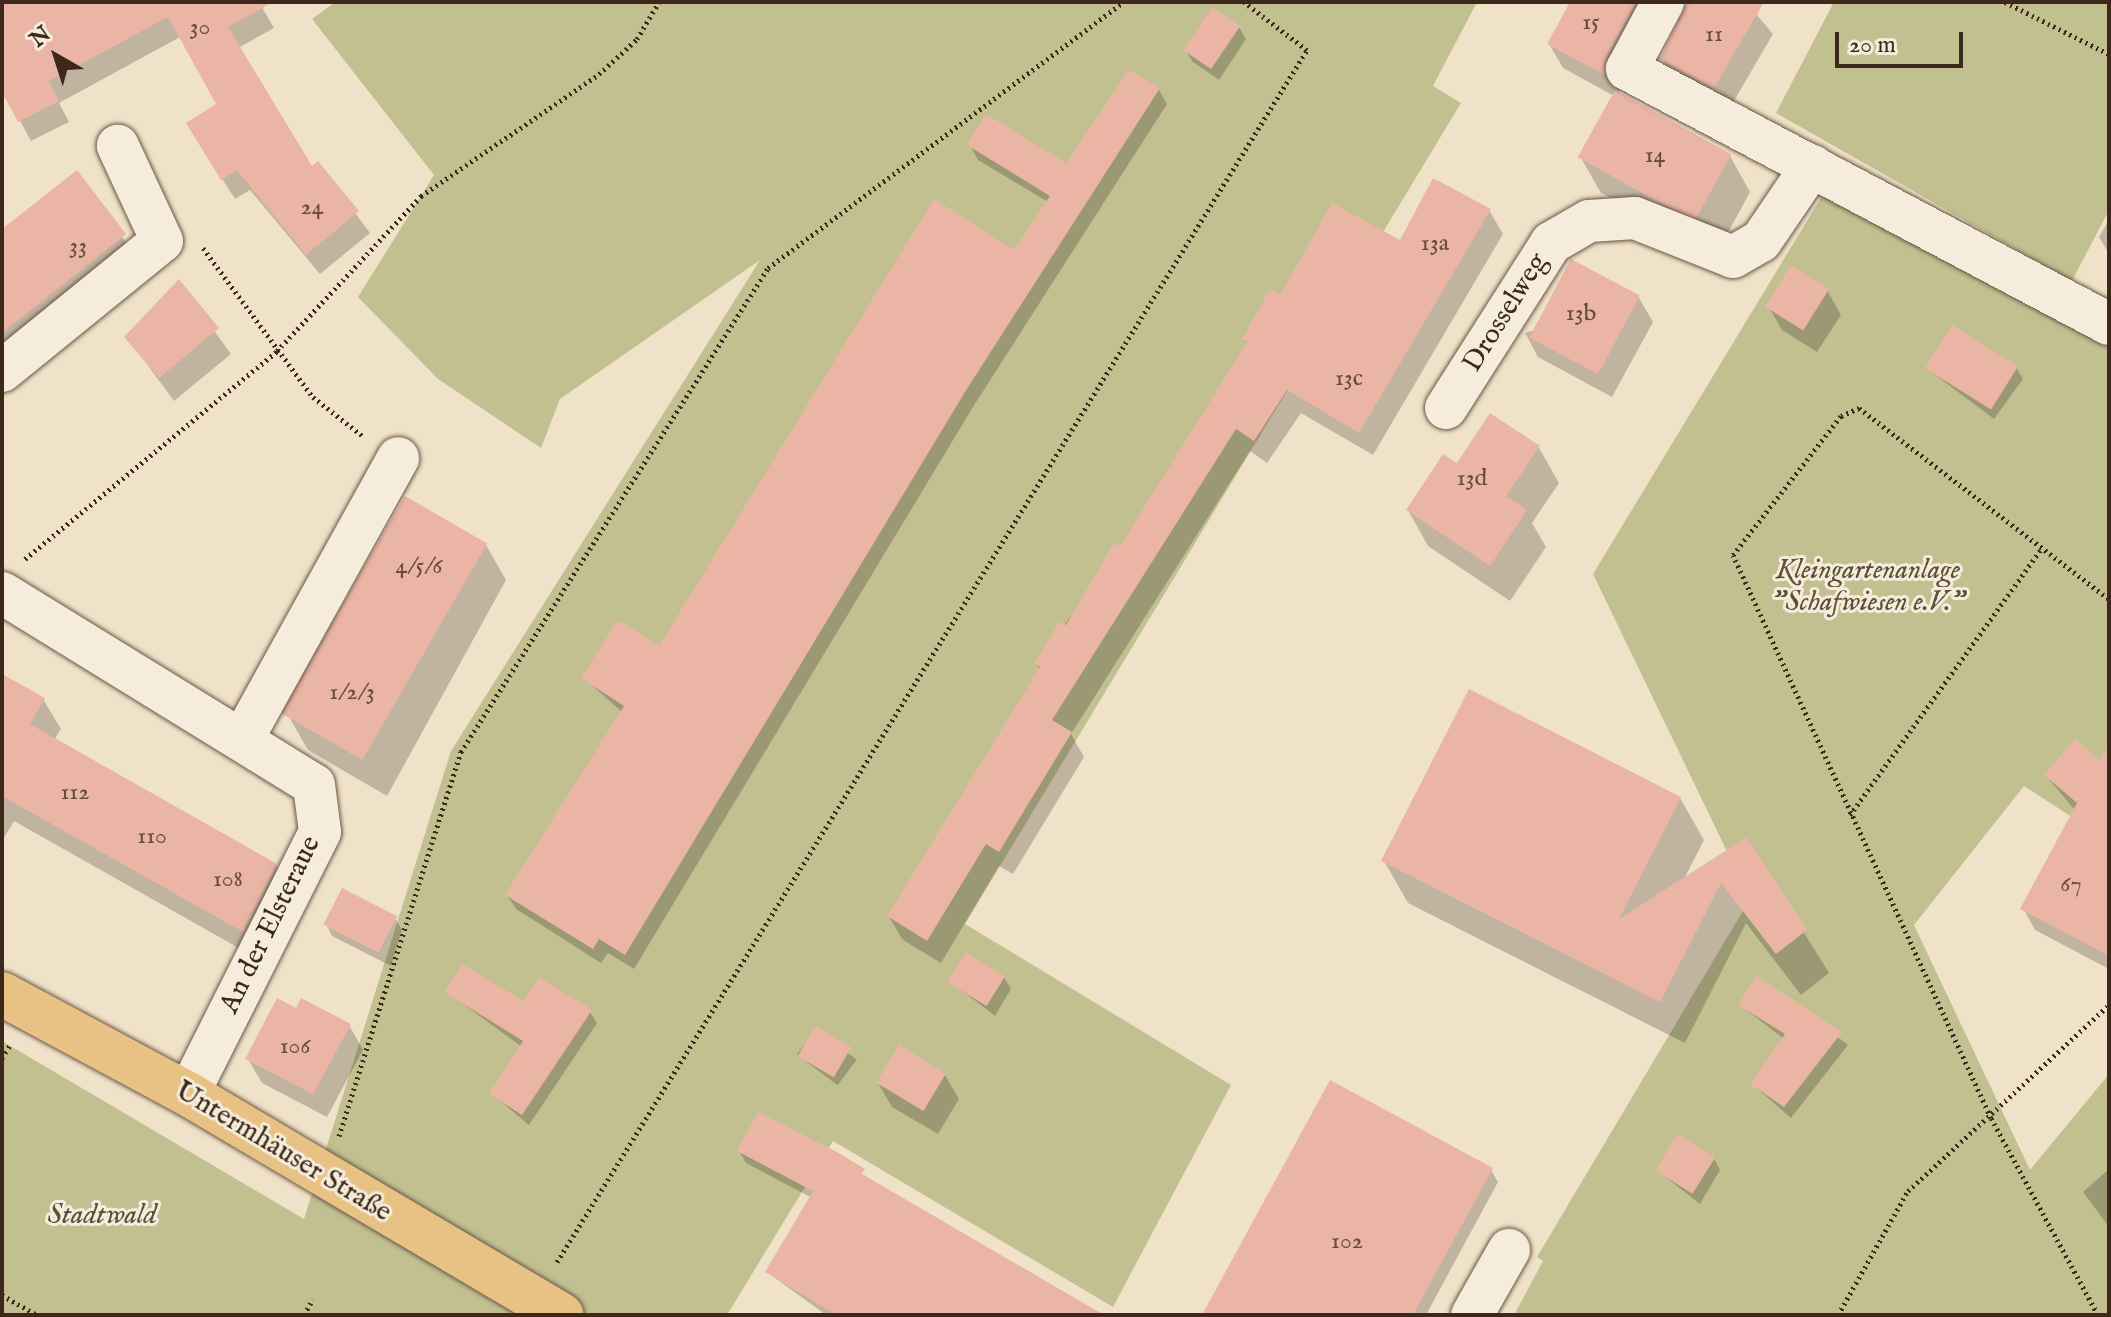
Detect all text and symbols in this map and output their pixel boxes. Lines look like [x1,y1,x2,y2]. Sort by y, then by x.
house number: 15 [1582,9,1600,37]
house number: 30 [190,14,210,42]
north arrow [16,16,96,96]
scale bar [1839,16,1967,66]
text: N [25,20,57,54]
house number: 11 [1705,21,1723,49]
text: 20 m [1849,30,1896,61]
house number: 14 [1645,142,1665,170]
house number: 24 [300,194,324,222]
house number: 13a [1421,230,1449,258]
house number: 33 [69,233,87,261]
street label: Drosselweg [1456,247,1556,379]
house number: 13b [1566,300,1596,328]
house number: 13c [1335,365,1363,393]
house number: 13d [1457,465,1487,493]
house number: 4/5/6 [396,553,442,581]
park label: Kleingartenanlage "Schafwiesen e.V." [1772,554,1964,620]
house number: 1/2/3 [329,679,375,707]
house number: 112 [60,779,90,807]
house number: 110 [137,823,167,851]
street label: An der Elsteraue [214,831,328,1019]
house number: 108 [213,866,243,894]
house number: 67 [2060,871,2082,899]
house number: 106 [280,1033,310,1061]
street label: Untermhäuser Straße [169,1074,397,1230]
park label: Stadtwald [47,1199,157,1233]
house number: 102 [1331,1228,1363,1256]

